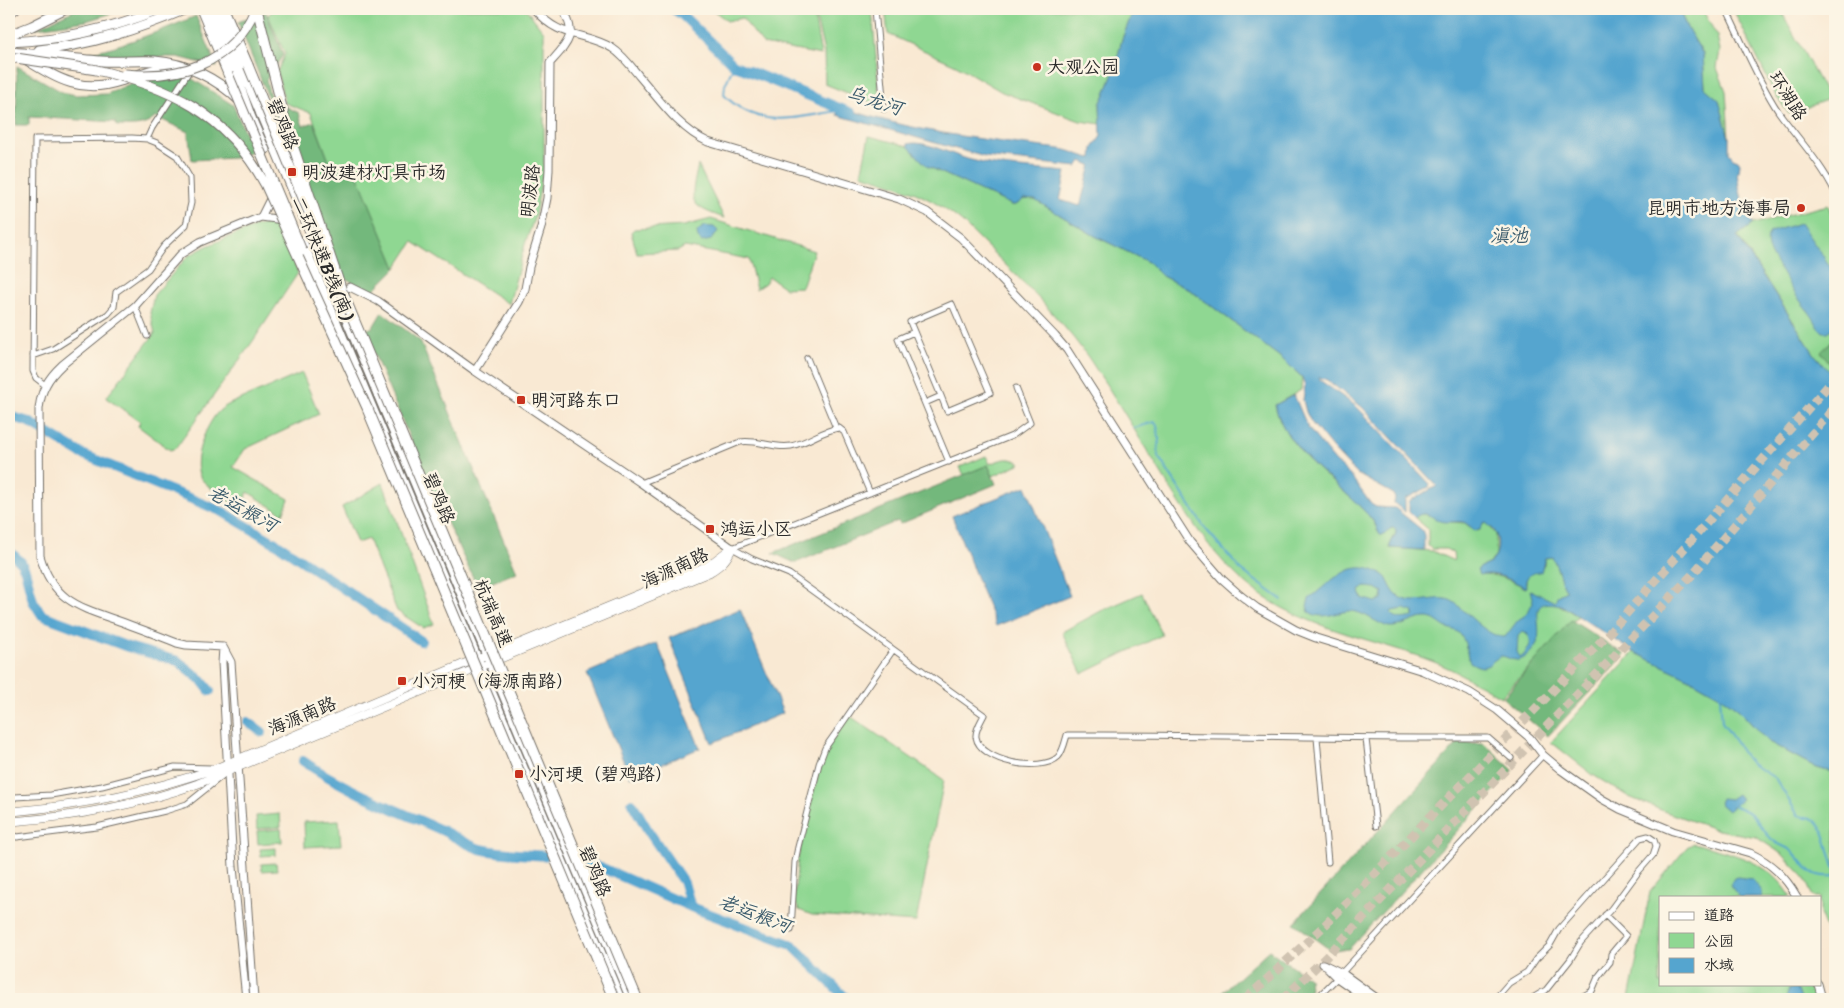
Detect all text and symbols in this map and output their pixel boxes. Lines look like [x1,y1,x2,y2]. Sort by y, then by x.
place label: 大观公园 [1047,51,1119,83]
marker: 大观公园 [1031,61,1043,73]
street label: 环湖路 [1760,65,1816,127]
water label: 乌龙河 [843,76,910,125]
street label: 碧鸡路 [258,93,308,155]
place label: 明波建材灯具市场 [302,156,446,188]
street label: 明波路 [511,162,549,220]
marker: 明波建材灯具市场 [286,166,298,178]
street label: 二环快速B线(南) [282,191,364,327]
place label: 昆明市地方海事局 [1647,192,1791,224]
marker: 昆明市地方海事局 [1795,202,1807,214]
water label: 滇池 [1490,219,1529,252]
place label: 明河路东口 [531,384,621,416]
marker: 明河路东口 [515,394,527,406]
street label: 碧鸡路 [414,467,464,529]
water label: 老运粮河 [202,476,287,543]
place label: 鸿运小区 [720,513,792,545]
marker: 鸿运小区 [704,523,716,535]
street label: 海源南路 [636,538,714,598]
street label: 杭瑞高速 [464,574,522,652]
place label: 小河梗（海源南路） [412,665,574,697]
marker: 小河梗（海源南路） [396,675,408,687]
street label: 海源南路 [263,687,341,745]
place label: 小河埂（碧鸡路） [529,758,673,790]
marker: 小河埂（碧鸡路） [513,768,525,780]
street label: 碧鸡路 [570,840,620,902]
water label: 老运粮河 [713,884,799,944]
legend [1659,896,1822,986]
text: 道路 [1704,902,1734,928]
text: 公园 [1704,928,1734,954]
text: 水域 [1704,952,1734,978]

